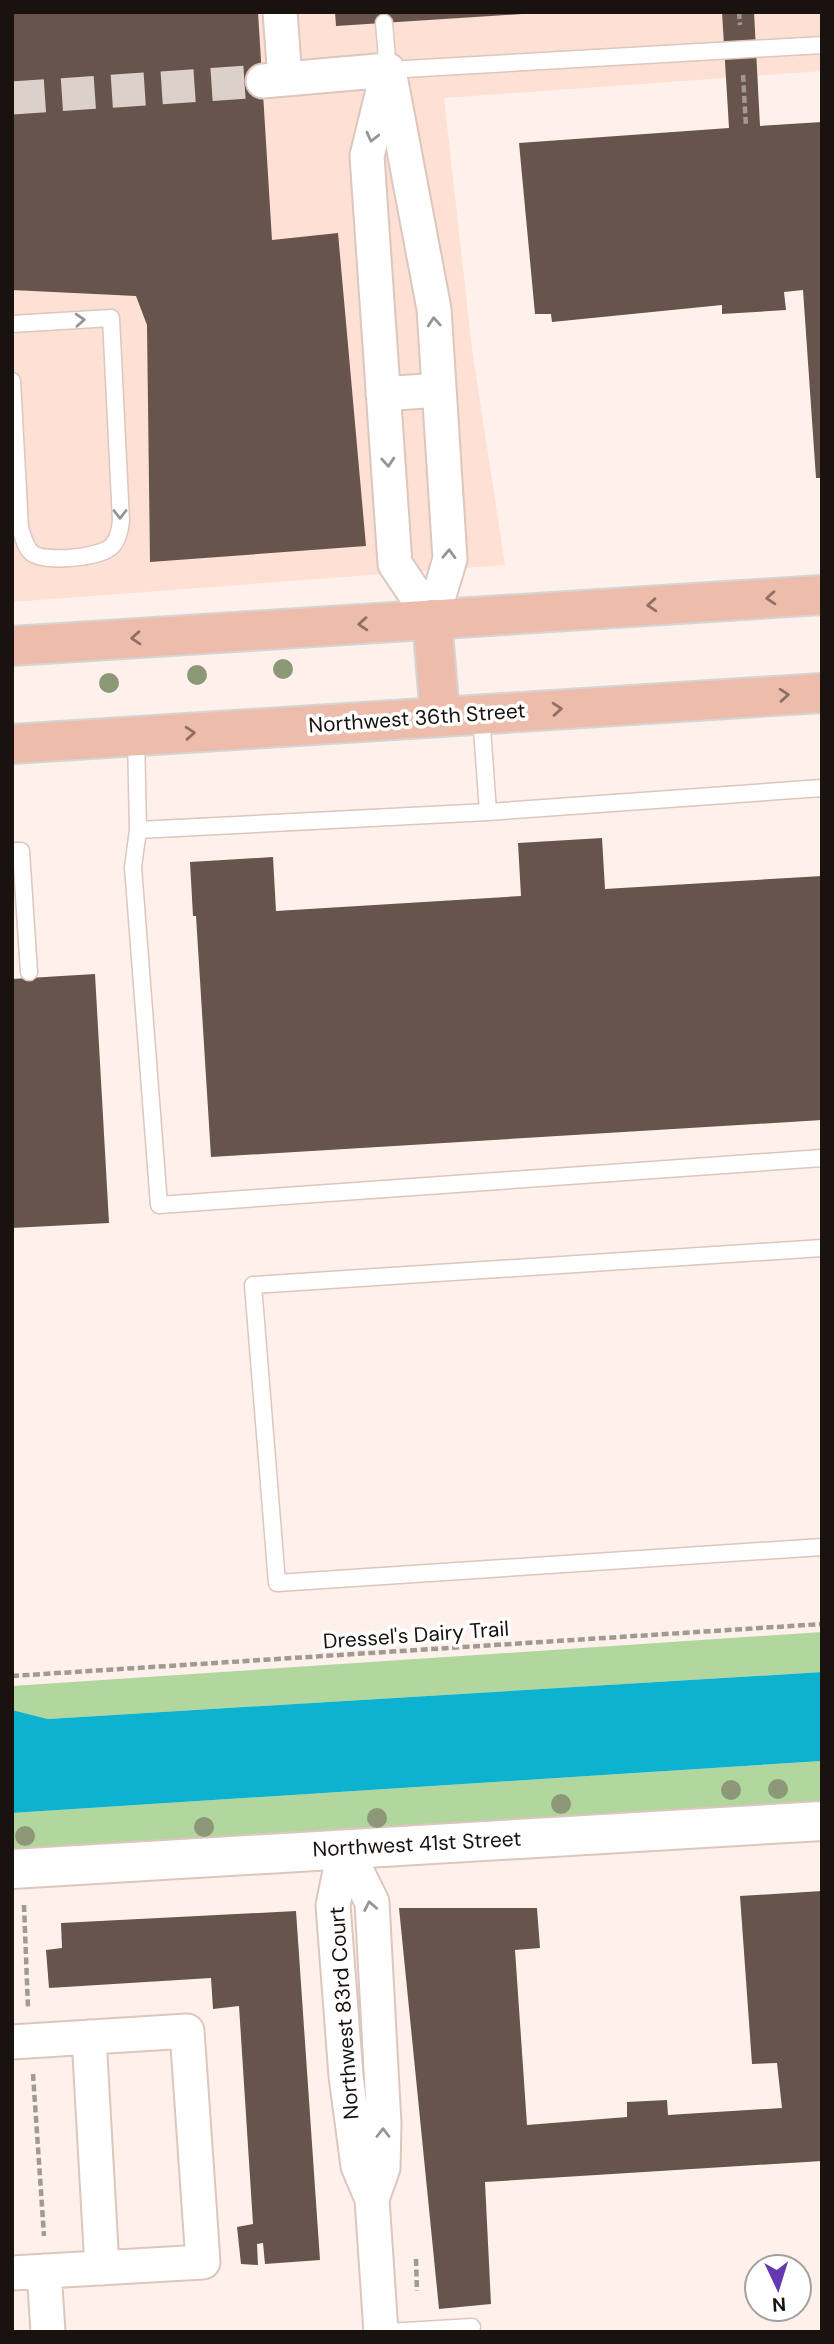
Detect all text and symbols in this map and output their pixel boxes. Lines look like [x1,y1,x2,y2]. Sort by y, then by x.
one-way arrow [366,130,380,142]
one-way arrow [75,312,86,327]
one-way arrow [427,316,442,327]
one-way arrow [380,457,395,468]
one-way arrow [112,509,128,520]
one-way arrow [441,548,456,559]
one-way arrow [765,590,776,605]
one-way arrow [646,598,657,613]
one-way arrow [358,616,369,631]
one-way arrow [131,630,142,645]
one-way arrow [779,688,790,703]
street label: Northwest 36th Street [308,696,526,740]
one-way arrow [552,702,563,717]
one-way arrow [185,725,196,740]
street label: Dressel's Dairy Trail [322,1615,510,1655]
street label: Northwest 41st Street [312,1825,522,1863]
one-way arrow [364,1900,379,1912]
street label: Northwest 83rd Court [323,1906,365,2120]
one-way arrow [375,2127,391,2138]
north arrow [743,2253,813,2323]
text: N [771,2292,787,2317]

